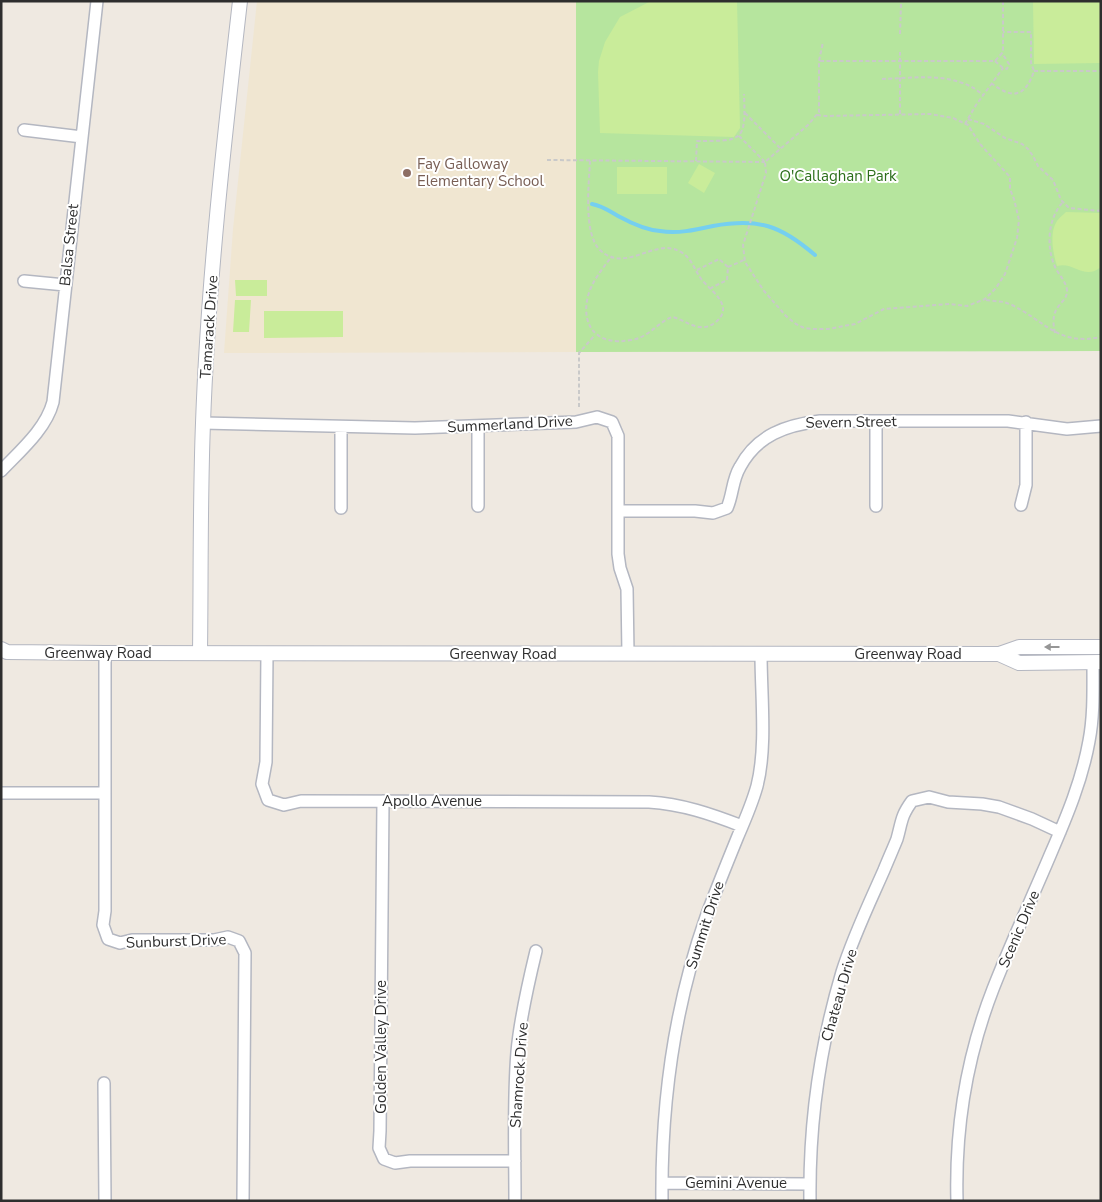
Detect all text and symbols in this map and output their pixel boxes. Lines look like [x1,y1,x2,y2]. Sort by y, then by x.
place label: Fay Galloway Elementary School [417,154,544,191]
park label: O'Callaghan Park [779,166,897,186]
marker: Fay Galloway Elementary School [401,167,413,179]
street label: Balsa Street [55,202,83,287]
street label: Tamarack Drive [195,275,223,379]
street label: Summerland Drive [447,411,573,437]
street label: Severn Street [805,411,898,433]
street label: Greenway Road [44,643,152,663]
one-way arrow [1044,643,1060,651]
street label: Greenway Road [449,644,557,664]
street label: Greenway Road [854,644,962,664]
street label: Apollo Avenue [382,791,482,811]
street label: Summit Drive [681,878,729,972]
street label: Scenic Drive [994,887,1044,971]
street label: Sunburst Drive [125,929,227,953]
street label: Chateau Drive [816,946,862,1044]
street label: Golden Valley Drive [371,980,391,1114]
street label: Shamrock Drive [505,1021,533,1129]
street label: Gemini Avenue [685,1173,787,1193]

